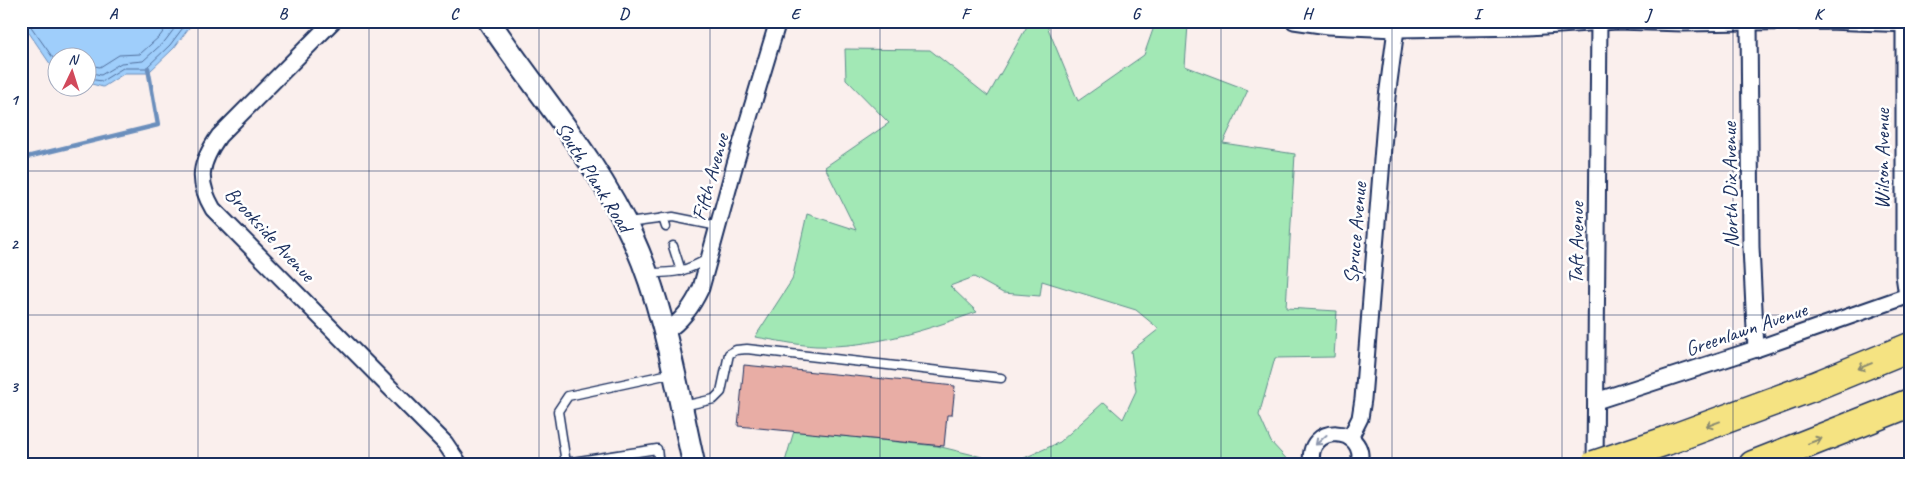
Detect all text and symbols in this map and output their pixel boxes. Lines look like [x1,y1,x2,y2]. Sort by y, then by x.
text: A [109,4,119,24]
text: B [279,4,289,24]
text: C [450,4,460,24]
text: D [619,4,630,24]
text: E [791,4,802,24]
text: F [961,4,972,24]
text: G [1132,4,1142,24]
text: H [1302,4,1314,24]
text: I [1474,4,1484,24]
text: J [1644,4,1653,24]
text: K [1814,4,1826,24]
north arrow [48,48,98,98]
text: N [68,51,80,68]
text: 1 [10,90,19,110]
street label: Wilson Avenue [1869,108,1895,209]
street label: South Plank Road [550,117,640,239]
street label: North Dix Avenue [1716,121,1744,248]
street label: Fifth Avenue [685,129,735,223]
street label: Spruce Avenue [1338,180,1372,285]
street label: Brookside Avenue [219,181,322,289]
street label: Taft Avenue [1562,199,1590,284]
text: 2 [10,234,19,254]
street label: Greenlawn Avenue [1682,296,1811,362]
one-way arrow [1858,362,1873,371]
text: 3 [10,377,19,397]
one-way arrow [1706,420,1721,429]
one-way arrow [1314,435,1327,446]
one-way arrow [1807,436,1822,445]

